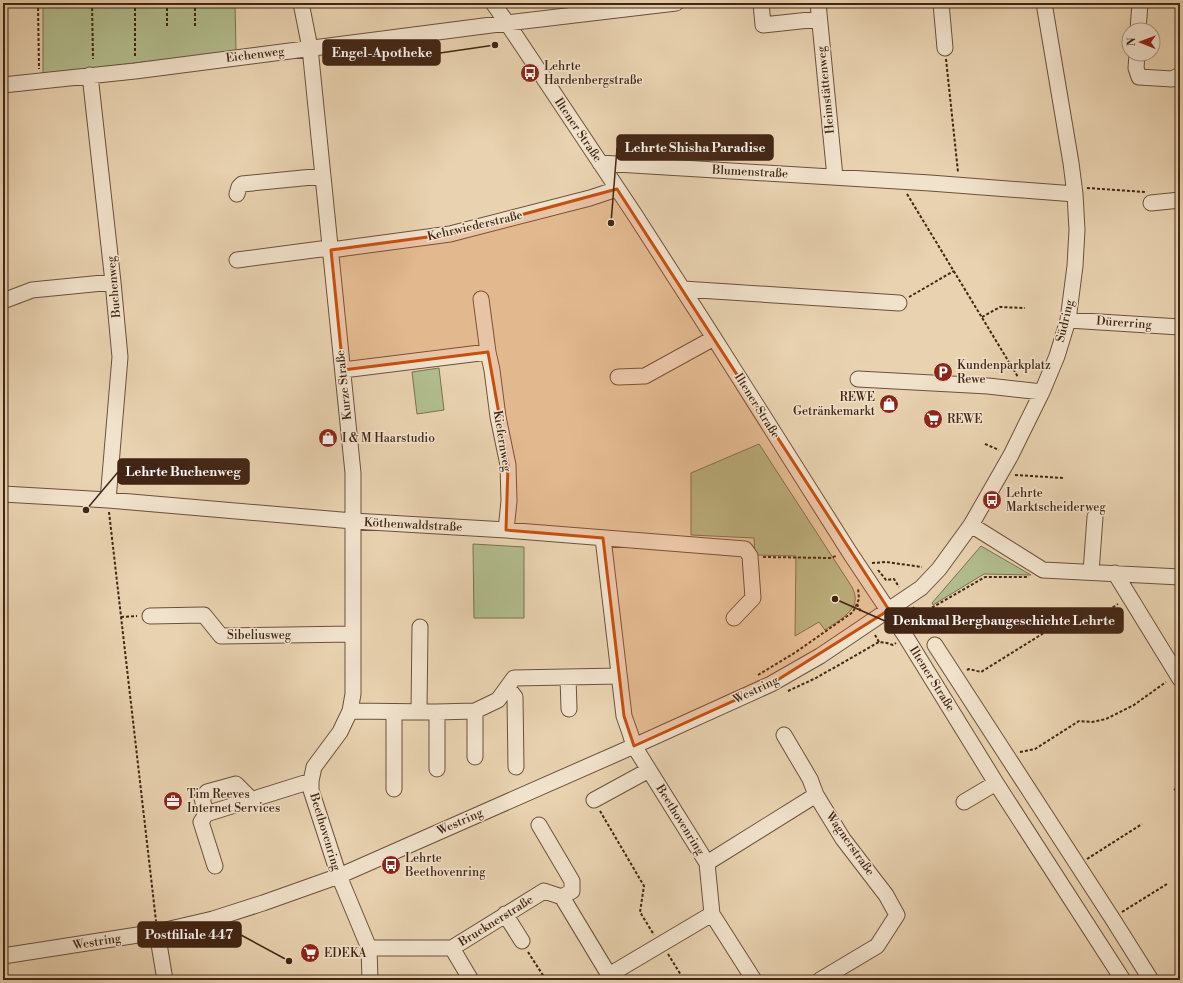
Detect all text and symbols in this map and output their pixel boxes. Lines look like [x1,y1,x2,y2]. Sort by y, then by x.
north arrow [1121,22,1161,62]
text: N [1125,37,1139,46]
callout: Engel-Apotheke [323,40,440,65]
street label: Eichenweg [225,44,286,66]
text: Engel-Apotheke [332,45,432,61]
street label: Heimstättenweg [814,45,838,135]
place label: Lehrte Hardenbergstraße [544,59,643,88]
bus stop icon: Lehrte Hardenbergstraße [519,62,541,84]
street label: Iltener Straße [551,95,605,165]
callout: Lehrte Shisha Paradise [617,135,773,160]
text: Lehrte Shisha Paradise [625,140,765,156]
street label: Blumenstraße [711,162,788,181]
street label: Kehrwiederstraße [426,208,524,244]
street label: Buchenweg [104,255,124,320]
street label: Südring [1053,297,1077,344]
street label: Dürerring [1096,314,1153,332]
street label: Kurze Straße [333,349,355,421]
place label: Kundenparkplatz Rewe [957,358,1051,387]
parking icon: Kundenparkplatz Rewe [932,361,954,383]
street label: Iltener Straße [731,371,783,441]
place label: REWE Getränkemarkt [793,390,876,419]
shop icon: REWE Getränkemarkt [878,393,900,415]
supermarket icon: REWE [922,408,944,430]
street label: Kiefernweg [490,409,514,474]
place label: REWE [947,412,982,427]
shop icon: I & M Haarstudio [317,427,339,449]
place label: I & M Haarstudio [342,431,435,446]
callout: Lehrte Buchenweg [118,459,249,484]
text: Lehrte Buchenweg [125,464,241,480]
place label: Lehrte Marktscheiderweg [1006,486,1106,515]
bus stop icon: Lehrte Marktscheiderweg [981,489,1003,511]
street label: Köthenwaldstraße [363,515,463,535]
callout: Denkmal Bergbaugeschichte Lehrte [885,608,1123,633]
text: Denkmal Bergbaugeschichte Lehrte [893,613,1115,629]
street label: Sibeliusweg [227,628,292,643]
street label: Iltener Straße [906,644,958,714]
street label: Westring [730,672,782,708]
street label: Beethovenring [652,781,708,859]
place label: Tim Reeves Internet Services [187,787,280,816]
office icon: Tim Reeves Internet Services [162,790,184,812]
street label: Beethovenring [306,790,344,873]
street label: Westring [434,805,486,839]
street label: Wagnerstraße [822,808,877,879]
place label: Lehrte Beethovenring [404,851,486,880]
bus stop icon: Lehrte Beethovenring [380,854,402,876]
street label: Brucknerstraße [455,892,536,950]
callout: Postfiliale 447 [138,922,241,947]
text: Postfiliale 447 [145,927,233,943]
street label: Westring [71,931,123,953]
supermarket icon: EDEKA [299,942,321,964]
place label: EDEKA [324,946,367,961]

